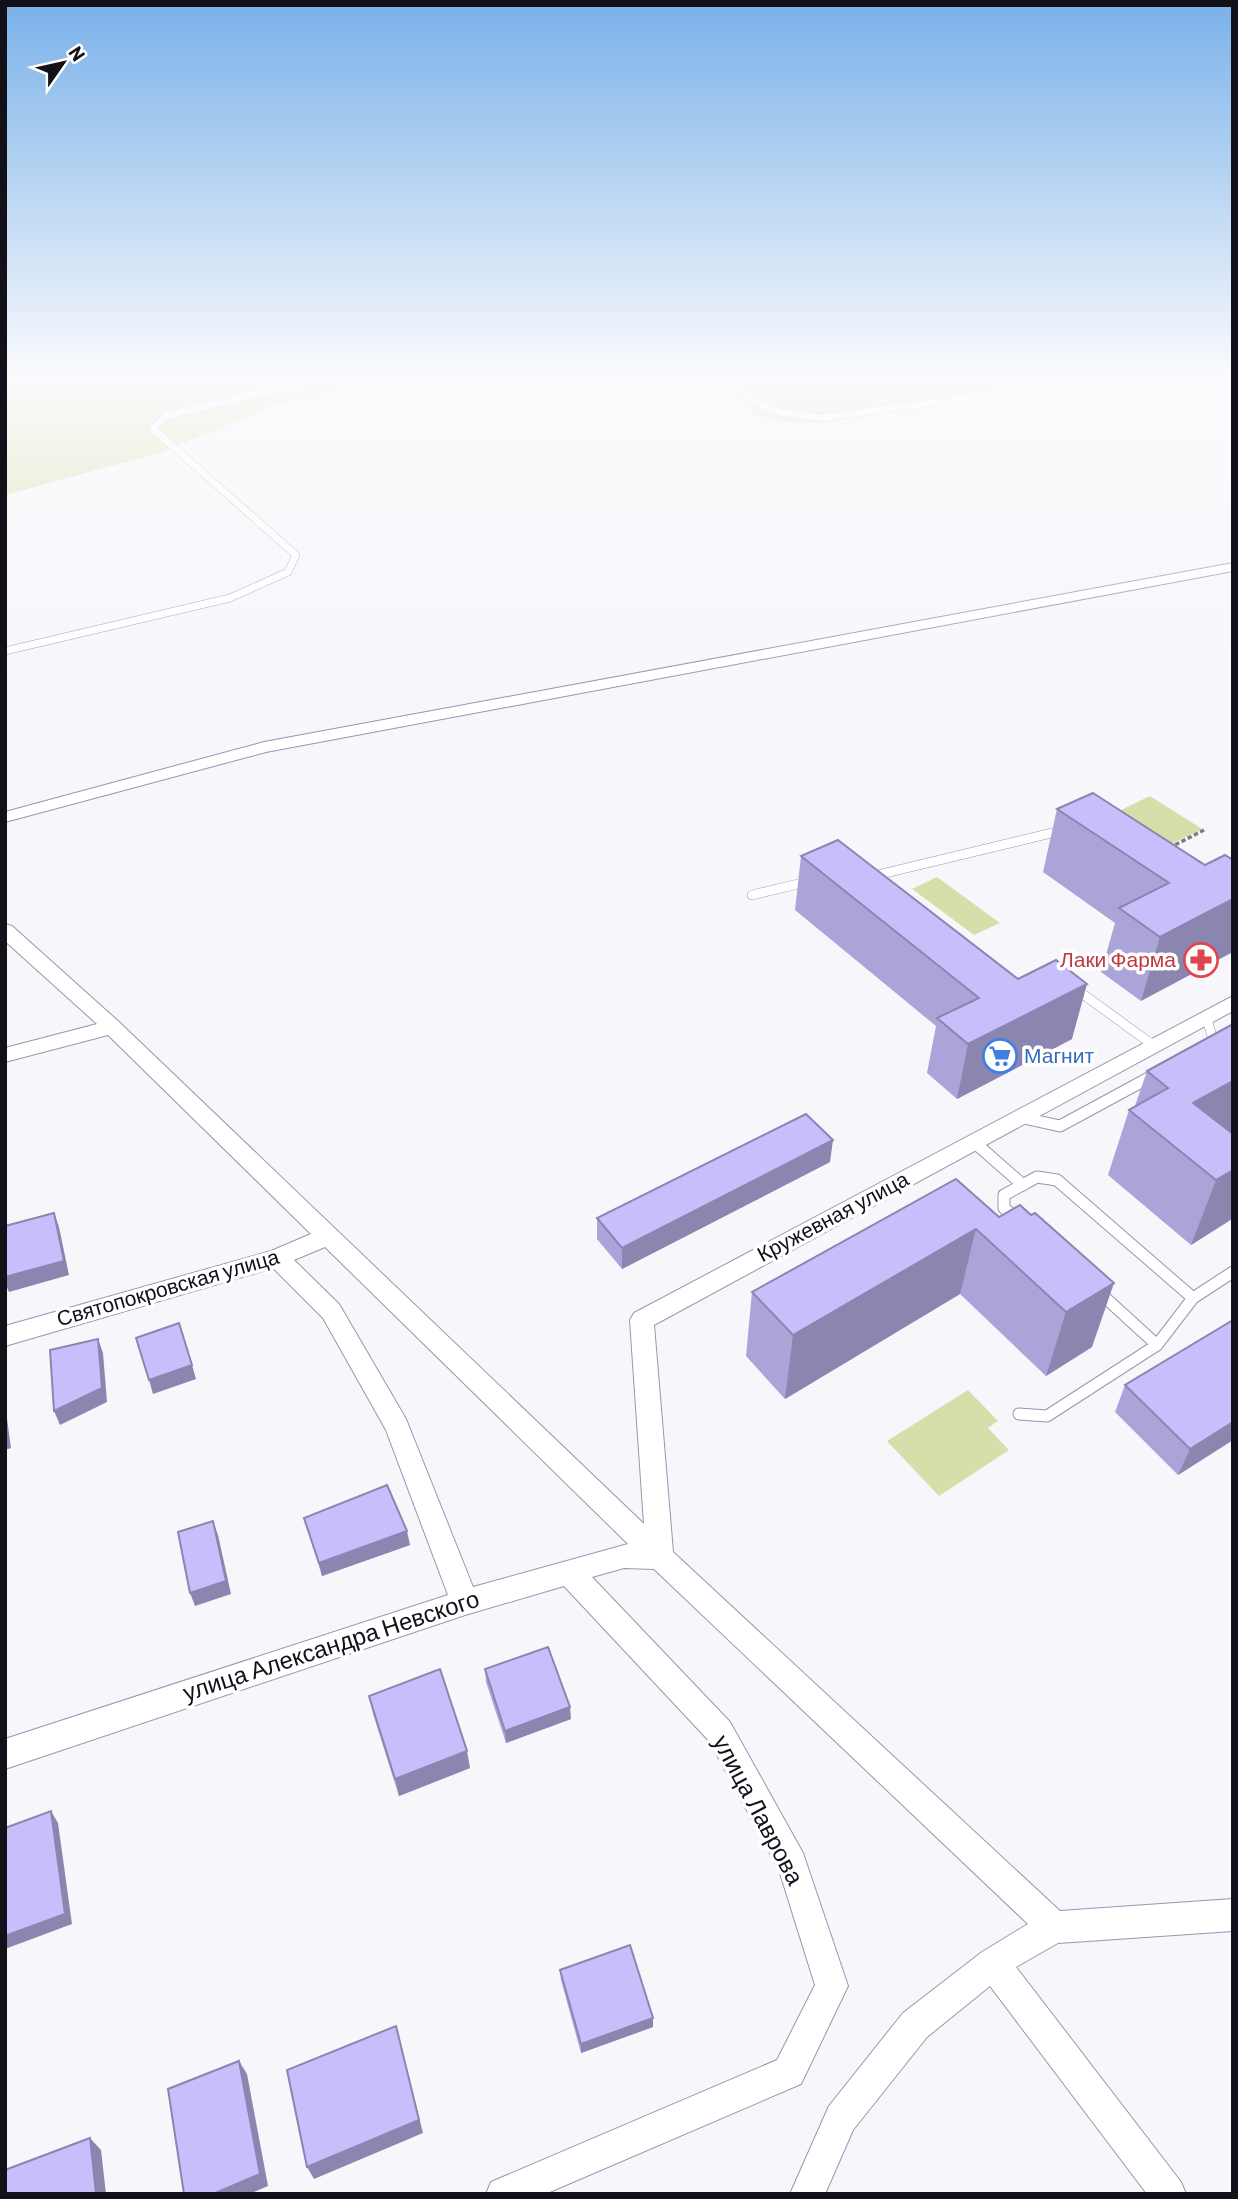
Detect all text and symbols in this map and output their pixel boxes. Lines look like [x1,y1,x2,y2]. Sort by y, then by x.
north arrow [28,28,98,98]
text: N [64,42,91,65]
pharmacy icon: Лаки Фарма [1182,941,1220,979]
place label: Лаки Фарма [1060,946,1176,971]
supermarket icon: Магнит [981,1037,1019,1075]
place label: Магнит [1024,1042,1094,1067]
street label: Кружевная улица [752,1165,913,1266]
street label: Святопокровская улица [54,1243,282,1330]
street label: улица Александра Невского [179,1583,482,1706]
street label: улица Лаврова [708,1730,811,1890]

